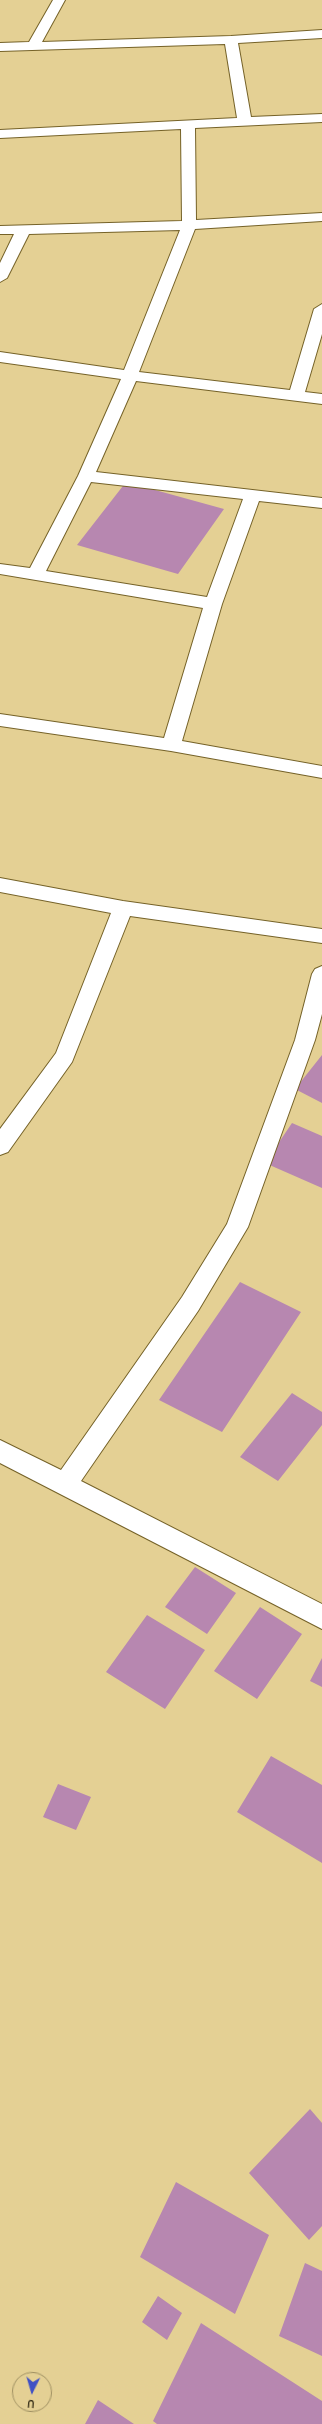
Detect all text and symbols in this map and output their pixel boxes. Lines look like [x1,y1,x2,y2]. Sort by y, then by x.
north arrow [12,2372,52,2412]
text: U [27,2397,35,2410]

